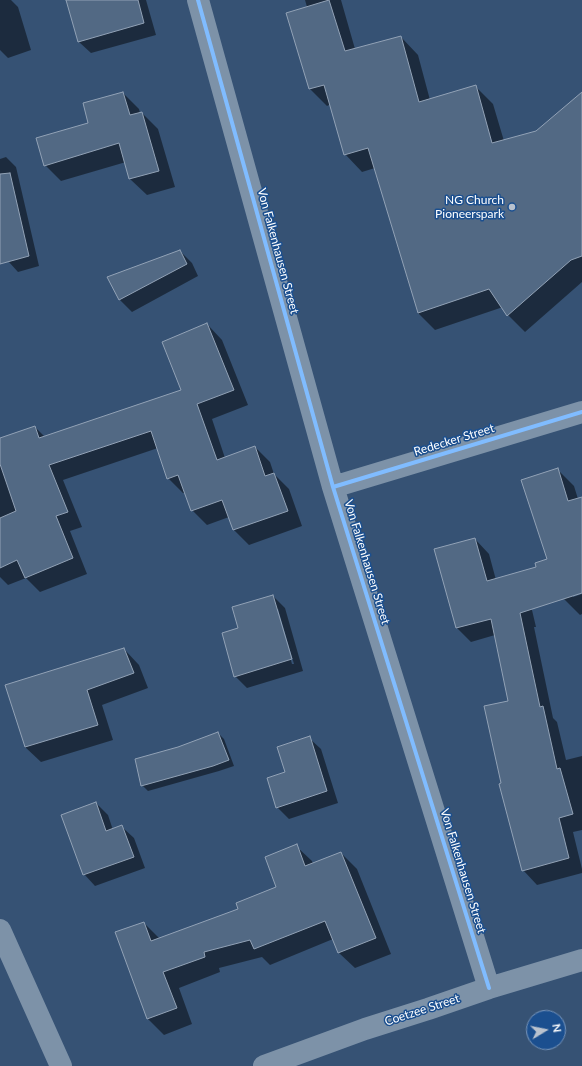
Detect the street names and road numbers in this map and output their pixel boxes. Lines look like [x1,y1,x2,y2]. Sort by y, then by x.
street label: Von Falkenhausen Street [254,187,302,315]
street label: Redecker Street [412,421,496,459]
street label: Von Falkenhausen Street [341,498,393,626]
street label: Von Falkenhausen Street [437,807,489,935]
street label: Coetzee Street [383,991,461,1029]

